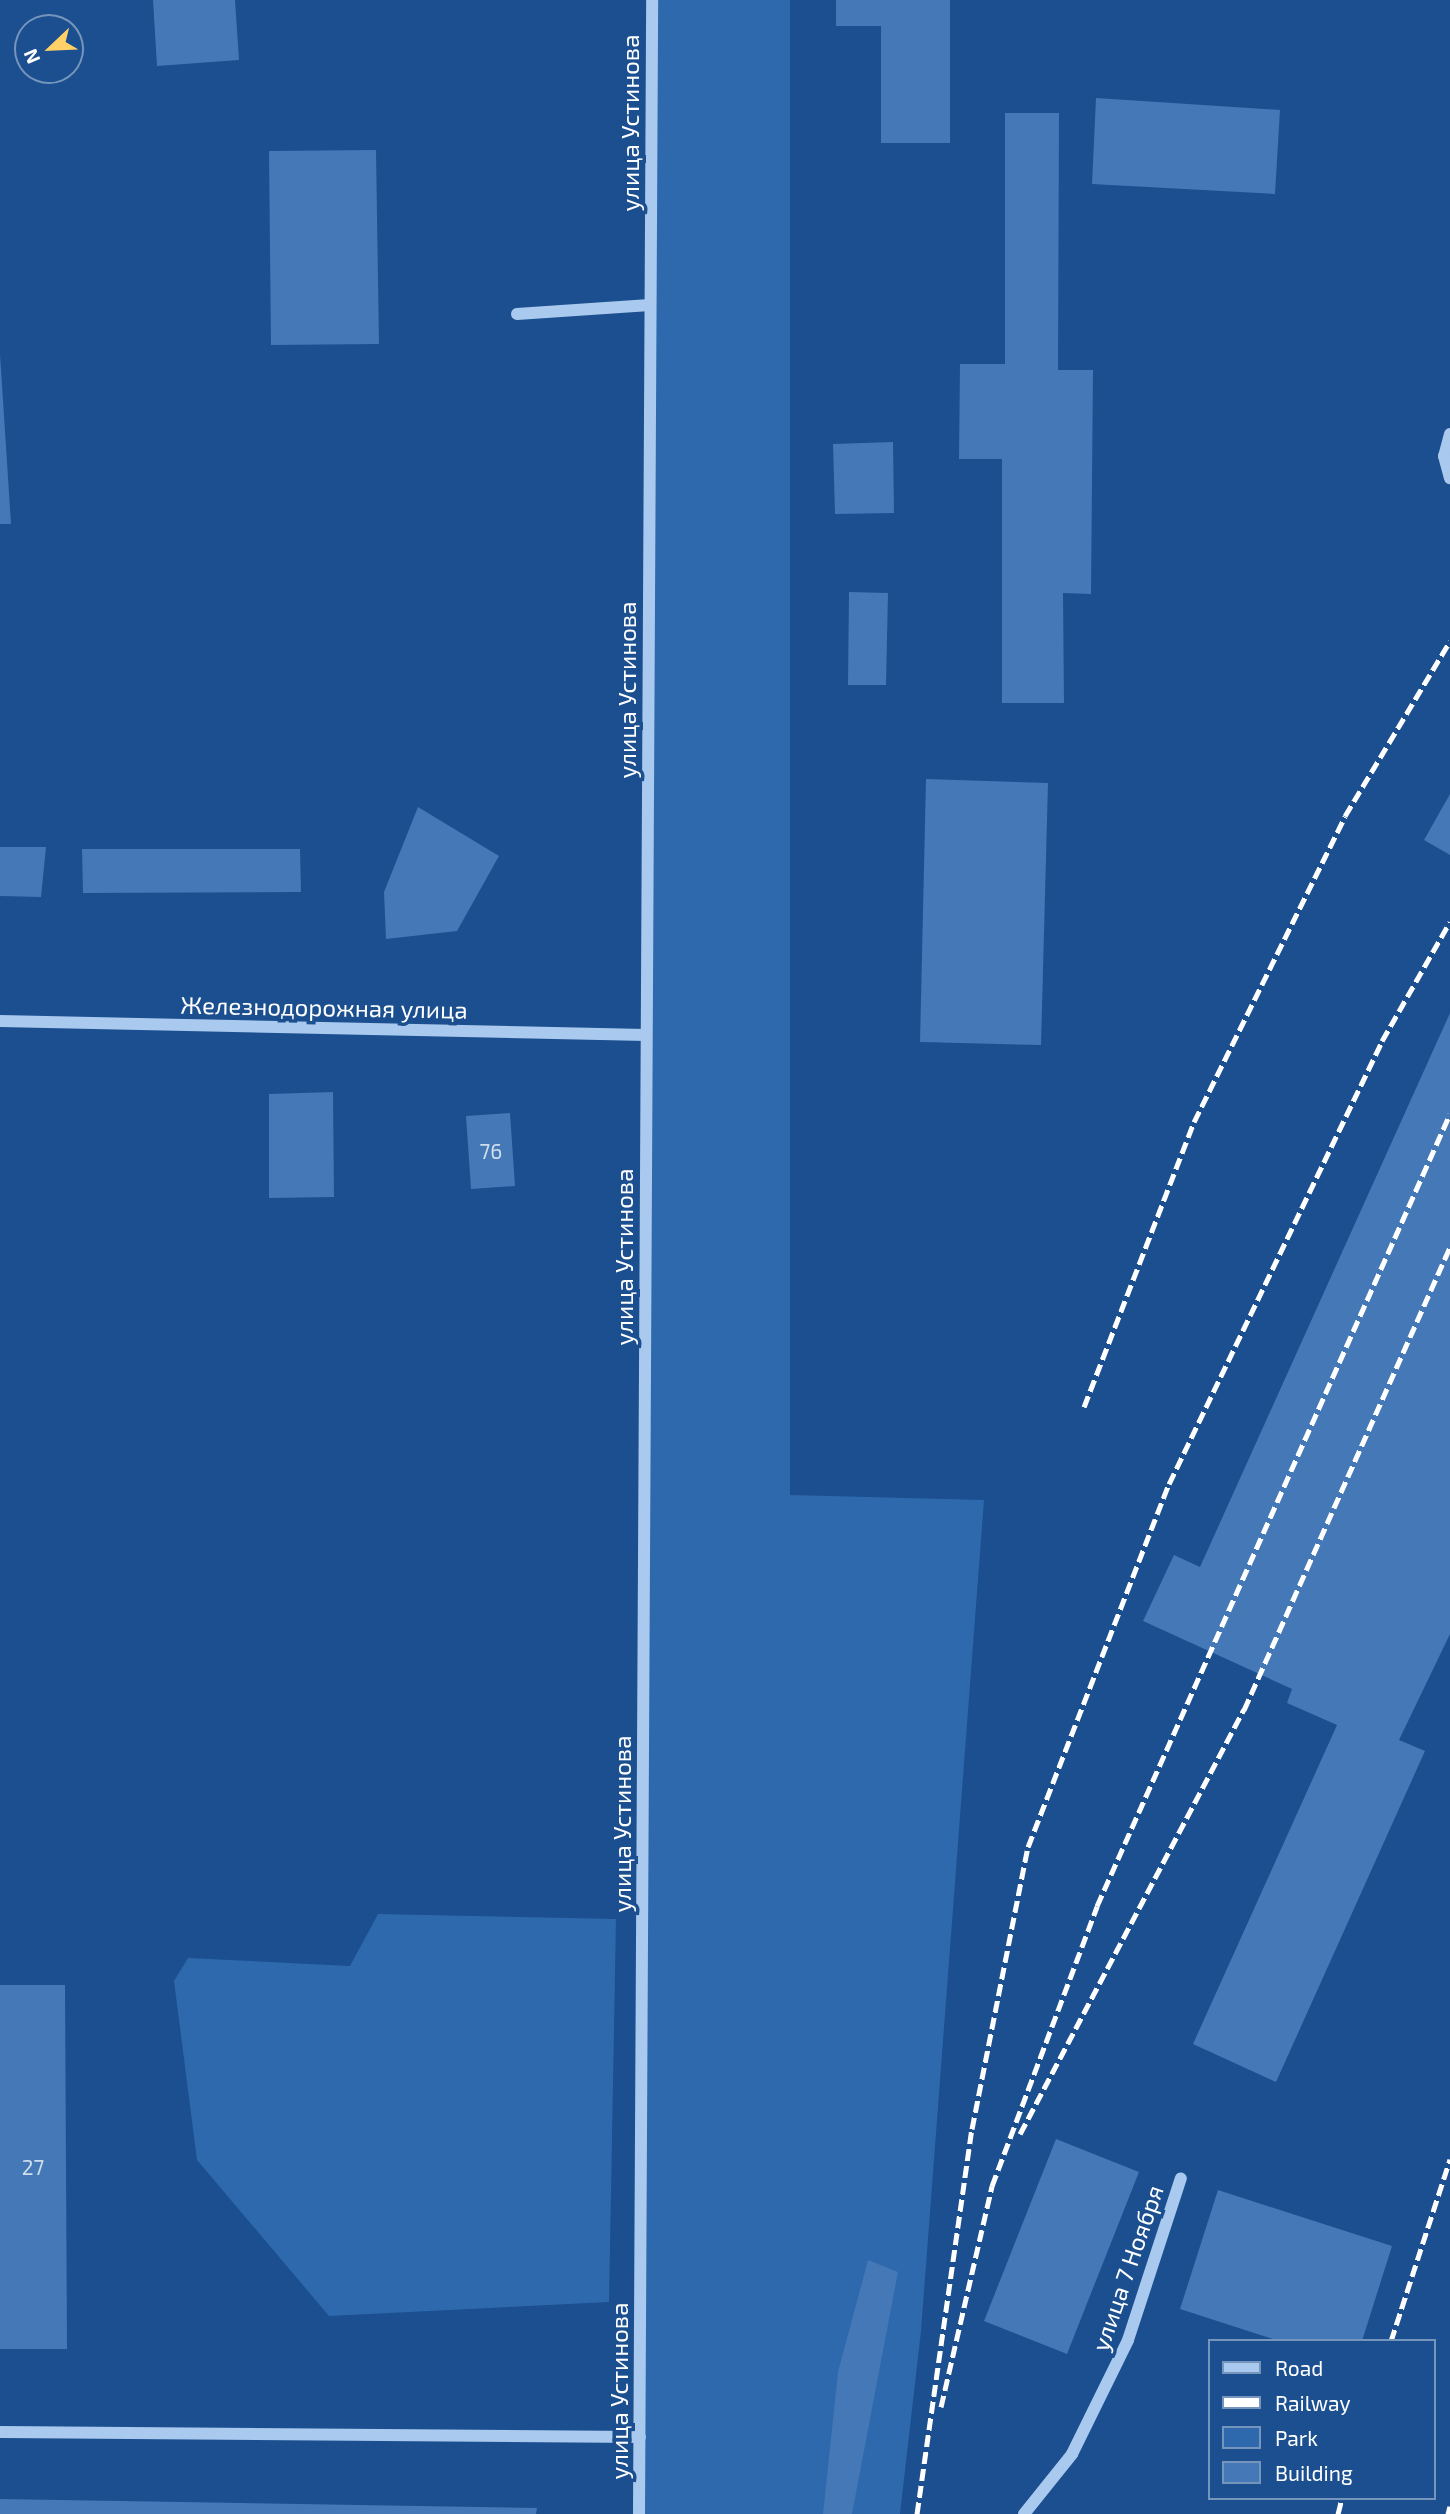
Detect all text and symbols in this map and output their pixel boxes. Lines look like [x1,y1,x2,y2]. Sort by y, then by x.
north arrow [14,14,84,84]
street label: улица Устинова [616,35,644,211]
text: N [18,46,44,67]
street label: улица Устинова [613,602,641,778]
street label: Железнодорожная улица [180,990,468,1024]
house number: 76 [480,1138,502,1164]
street label: улица Устинова [610,1169,638,1345]
street label: улица Устинова [608,1736,636,1912]
house number: 27 [22,2154,44,2180]
street label: улица 7 Ноября [1085,2181,1169,2355]
street label: улица Устинова [605,2303,633,2479]
legend [1208,2339,1436,2500]
text: Road [1275,2355,1323,2380]
text: Railway [1275,2390,1351,2415]
text: Park [1275,2425,1318,2450]
text: Building [1275,2460,1353,2485]

